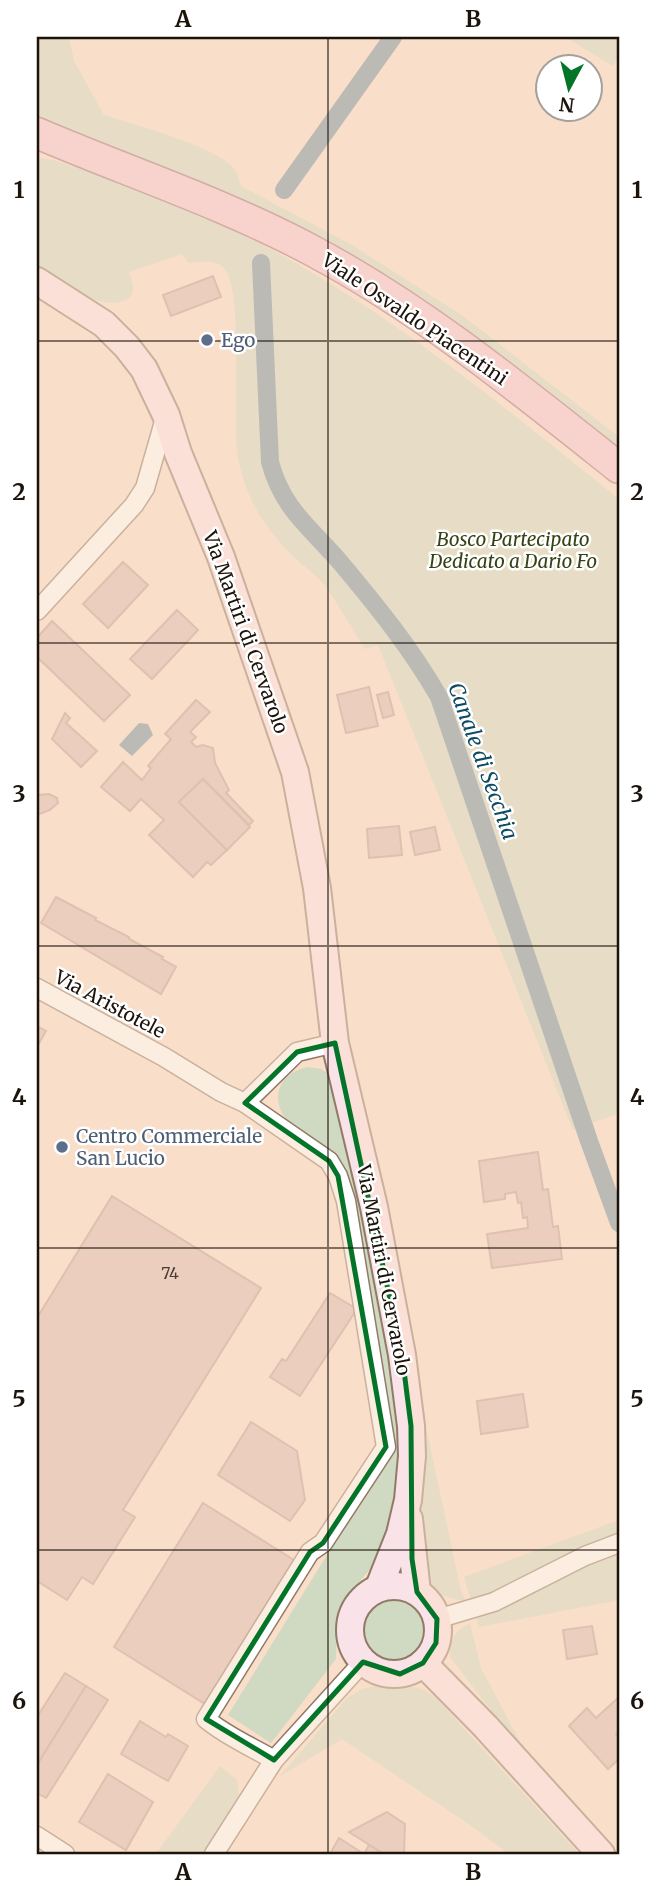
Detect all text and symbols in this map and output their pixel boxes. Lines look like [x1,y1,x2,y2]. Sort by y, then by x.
text: A [174,4,192,33]
text: B [465,4,481,33]
north arrow [534,52,604,122]
text: N [558,92,576,118]
text: 1 [14,175,25,204]
text: 1 [632,175,643,204]
street label: Viale Osvaldo Piacentini [317,247,512,390]
place label: Ego [221,328,255,352]
marker: Ego [199,332,215,348]
text: 2 [12,477,26,506]
text: 2 [630,477,644,506]
street label: Via Martiri di Cervarolo [198,526,294,737]
park label: Bosco Partecipato Dedicato a Dario Fo [428,527,597,573]
water label: Canale di Secchia [442,679,524,843]
text: 3 [12,779,26,808]
text: 3 [630,779,644,808]
street label: Via Aristotele [50,964,169,1043]
text: 4 [12,1082,27,1111]
text: 4 [630,1082,645,1111]
place label: Centro Commerciale San Lucio [76,1124,262,1170]
marker: Centro Commerciale San Lucio [54,1139,70,1155]
street label: Via Martiri di Cervarolo [352,1162,416,1377]
house number: 74 [161,1263,179,1283]
text: 5 [12,1384,26,1413]
text: 5 [630,1384,644,1413]
text: 6 [12,1686,26,1715]
text: 6 [630,1686,644,1715]
text: A [174,1857,192,1886]
text: B [465,1857,481,1886]

